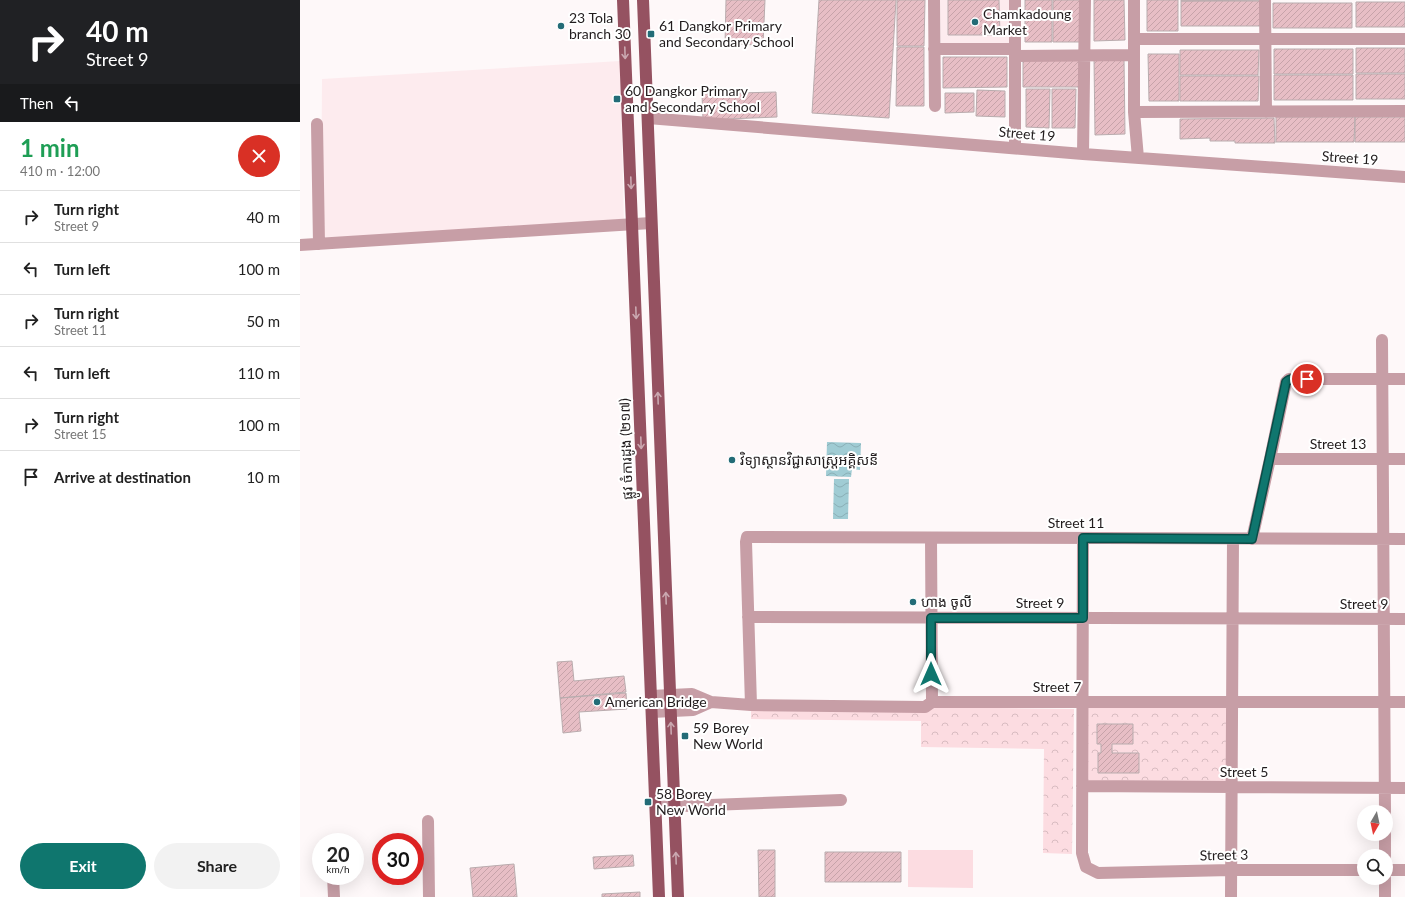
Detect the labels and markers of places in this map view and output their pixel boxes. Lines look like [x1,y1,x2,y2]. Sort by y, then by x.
place label: Chamkadoung Market [983,5,1071,38]
place label: 23 Tola branch 30 [569,9,631,42]
place label: 61 Dangkor Primary and Secondary School [659,17,794,50]
marker: Chamkadoung Market [970,17,980,27]
marker: 23 Tola branch 30 [556,21,566,31]
marker: 61 Dangkor Primary and Secondary School [646,29,656,39]
place label: 60 Dangkor Primary and Secondary School [625,82,760,115]
marker: 60 Dangkor Primary and Secondary School [612,94,622,104]
pin [1290,362,1324,396]
place label: វិទ្យាស្ថានវិជ្ជាសាស្រ្តអគ្គិសនី [739,451,878,469]
marker: វិទ្យាស្ថានវិជ្ជាសាស្រ្តអគ្គិសនី [727,455,737,465]
place label: ហាង ចូលី [921,593,972,610]
marker: ហាង ចូលី [908,597,918,607]
place label: American Bridge [605,693,707,710]
marker: American Bridge [592,697,602,707]
place label: 59 Borey New World [693,719,763,752]
marker: 59 Borey New World [680,731,690,741]
place label: 58 Borey New World [656,785,726,818]
marker: 58 Borey New World [643,797,653,807]

